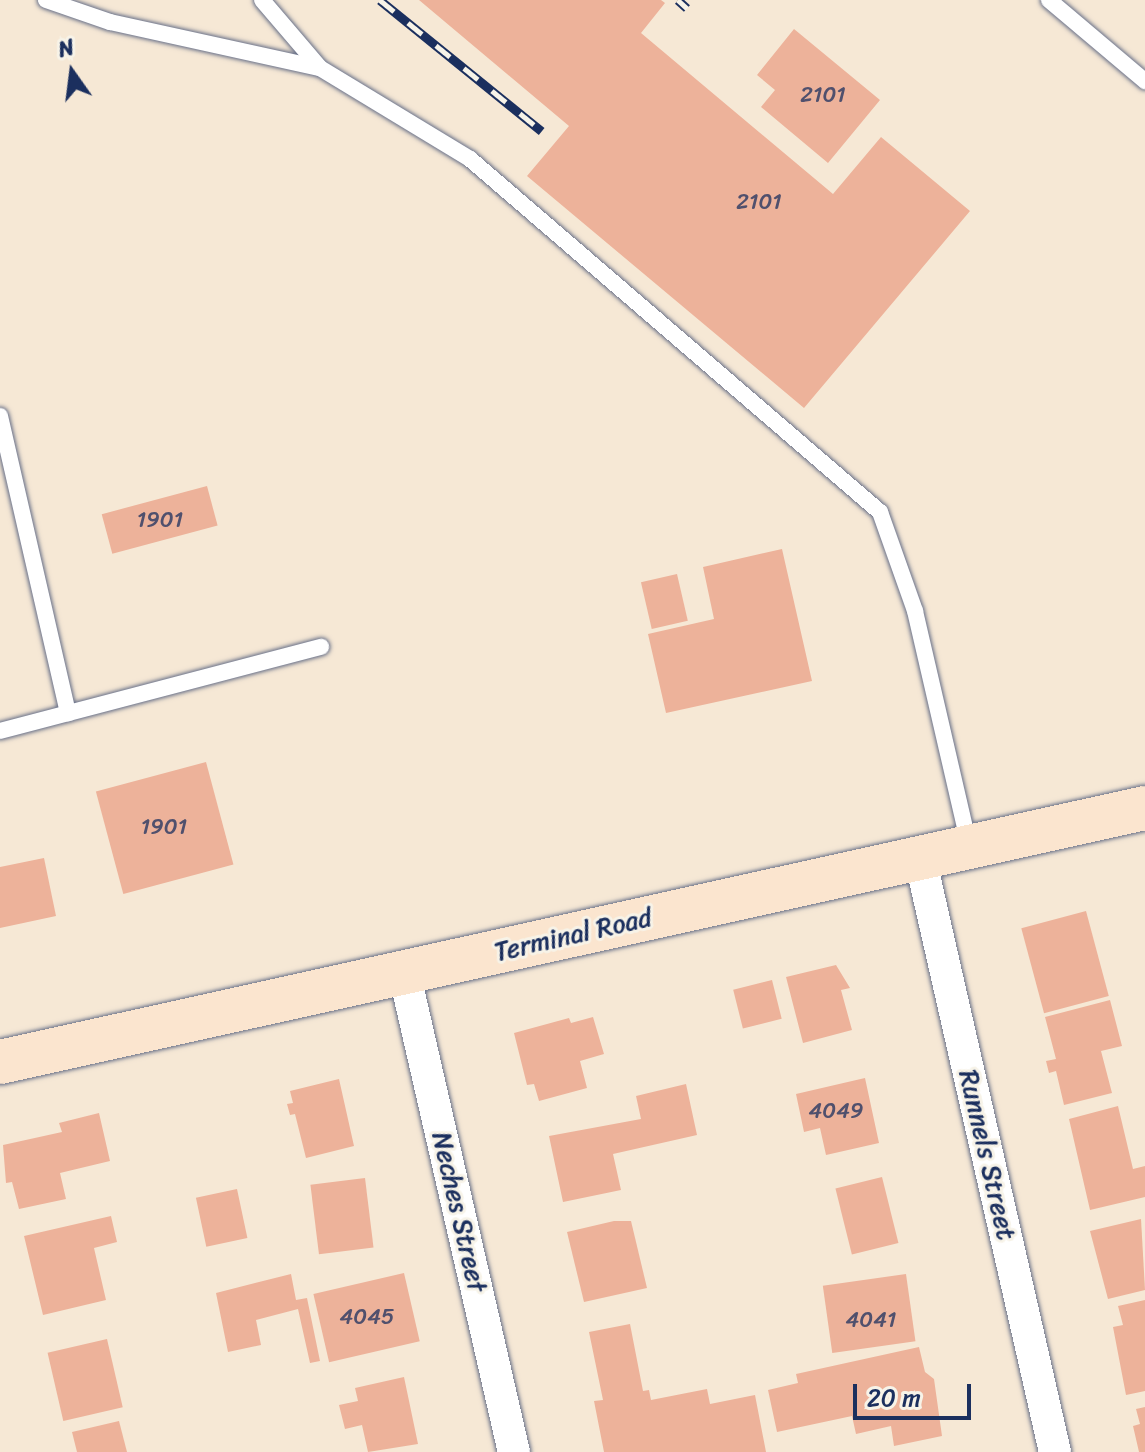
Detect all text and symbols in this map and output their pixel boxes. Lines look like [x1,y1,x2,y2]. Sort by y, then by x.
text: N [54,27,78,69]
north arrow [32,32,112,112]
house number: 2101 [800,82,846,108]
house number: 2101 [736,189,782,215]
house number: 1901 [137,507,183,533]
house number: 1901 [141,814,187,840]
street label: Terminal Road [491,902,655,968]
street label: Runnels Street [952,1067,1022,1243]
house number: 4049 [809,1098,863,1124]
street label: Neches Street [425,1128,493,1296]
house number: 4045 [340,1304,394,1330]
house number: 4041 [846,1307,896,1333]
scale bar [857,1368,975,1418]
text: 20 m [867,1377,921,1419]

